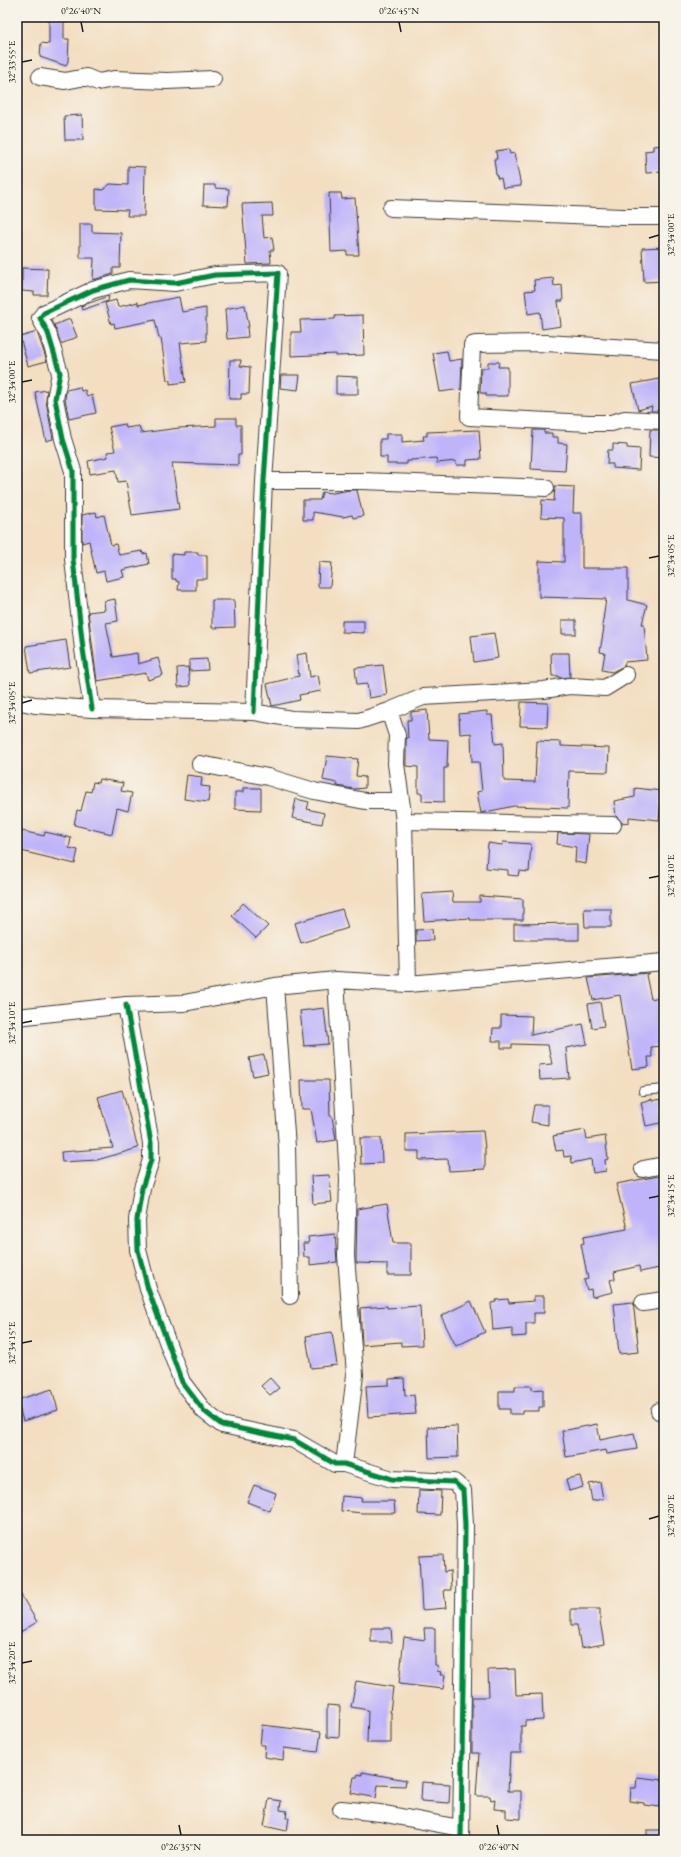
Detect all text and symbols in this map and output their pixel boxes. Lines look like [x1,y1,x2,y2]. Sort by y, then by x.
text: 0°26'40"N [61,4,101,17]
text: 0°26'45"N [379,4,419,17]
text: 32°33'55"E [5,40,18,83]
text: 32°34'00"E [664,213,677,256]
text: 32°34'00"E [5,360,18,403]
text: 32°34'05"E [664,534,677,577]
text: 32°34'05"E [5,681,18,724]
text: 32°34'10"E [664,854,677,897]
text: 32°34'10"E [5,1001,18,1044]
text: 32°34'15"E [664,1174,677,1217]
text: 32°34'15"E [5,1321,18,1364]
text: 32°34'20"E [664,1494,677,1537]
text: 32°34'20"E [5,1641,18,1684]
text: 0°26'35"N [161,1840,201,1853]
text: 0°26'40"N [479,1840,519,1853]

